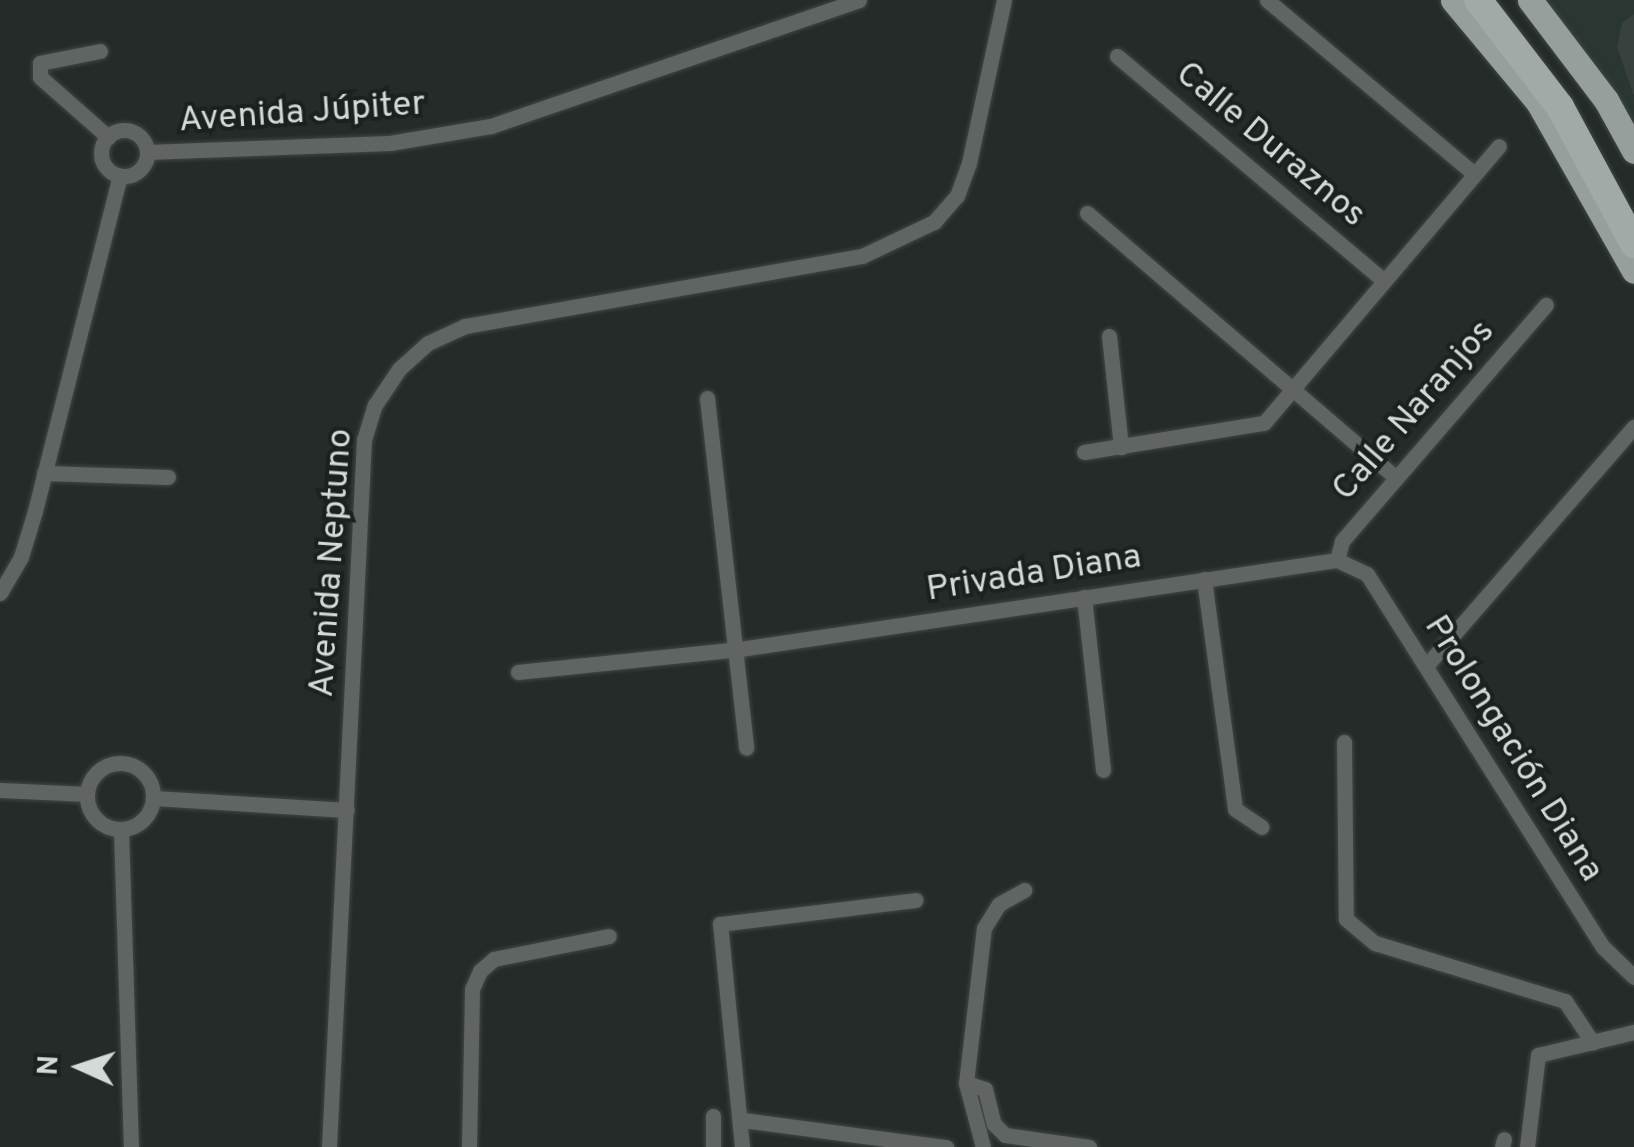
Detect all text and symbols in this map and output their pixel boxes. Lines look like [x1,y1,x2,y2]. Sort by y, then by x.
street label: Calle Duraznos [1166,53,1374,237]
street label: Avenida Júpiter [177,83,427,143]
street label: Calle Naranjos [1324,312,1504,510]
street label: Avenida Neptuno [302,427,362,699]
street label: Privada Diana [924,536,1144,612]
street label: Prolongación Diana [1414,608,1612,890]
north arrow [30,1017,130,1117]
text: N [32,1054,69,1076]

